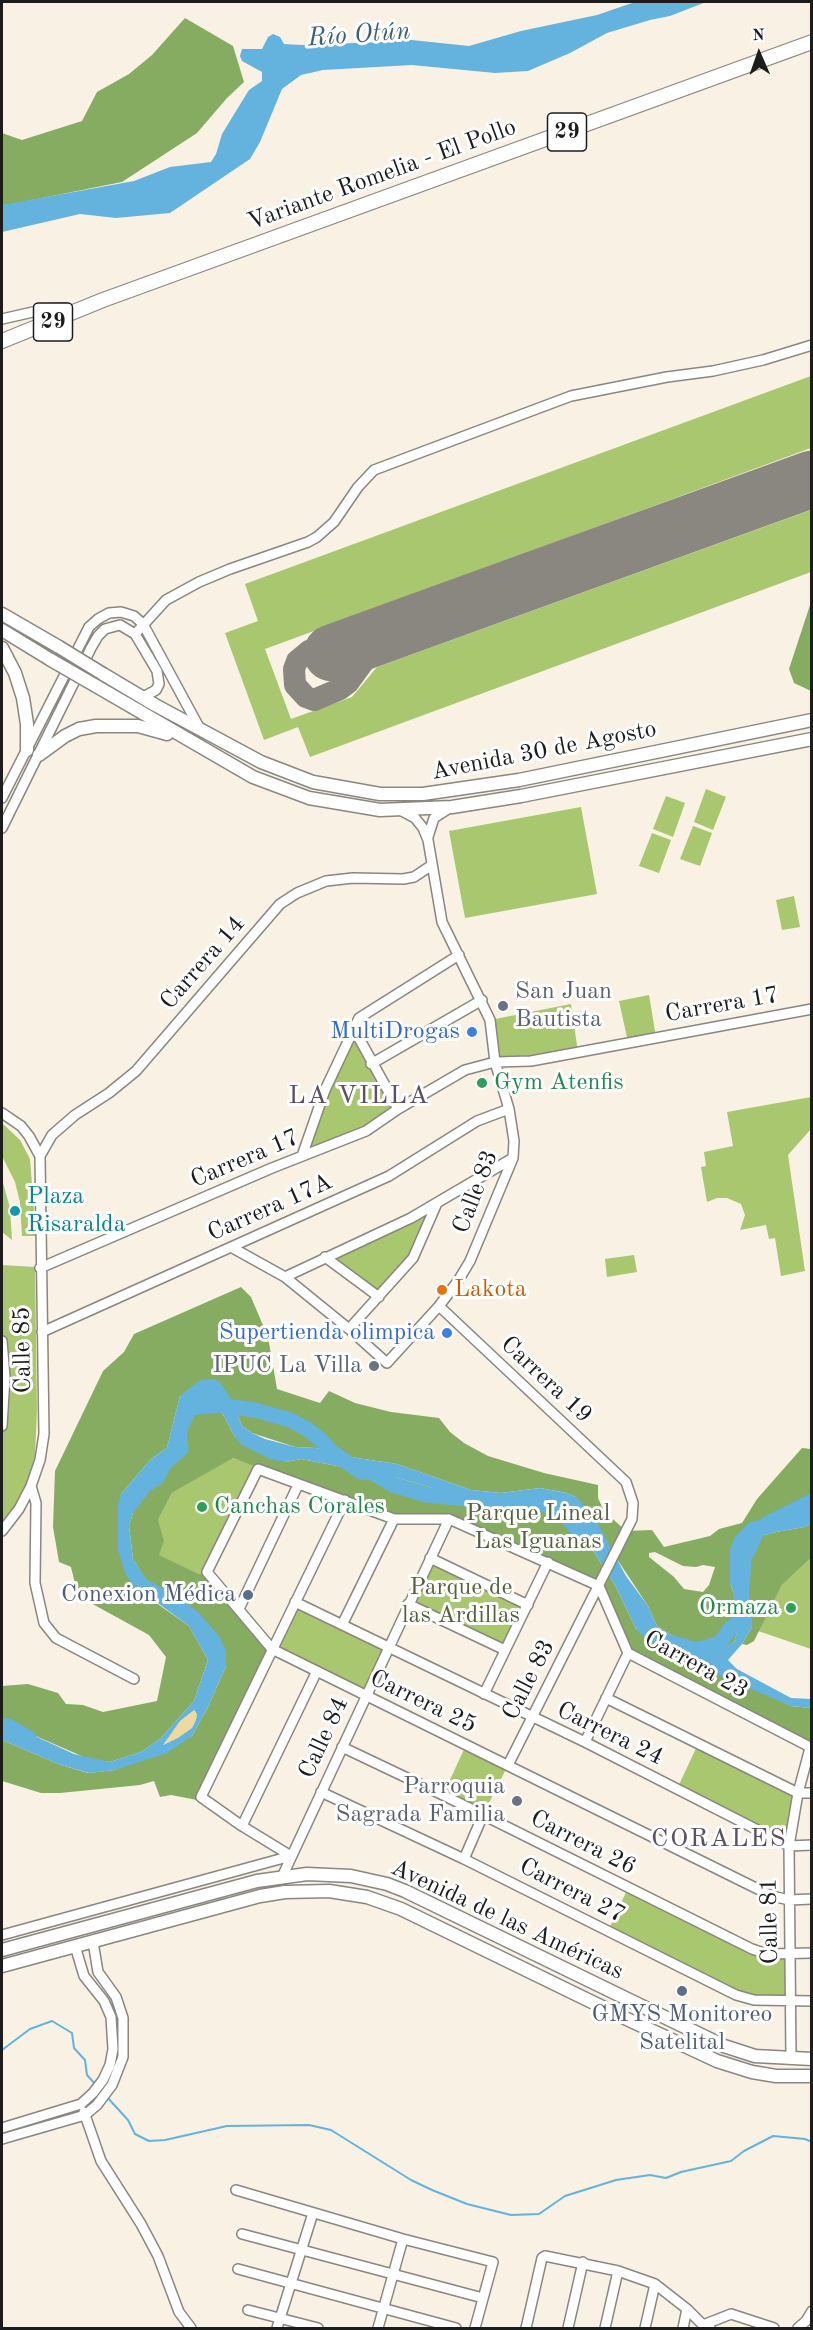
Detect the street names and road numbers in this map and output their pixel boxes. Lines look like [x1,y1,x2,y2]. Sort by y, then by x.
street label: Variante Romelia - El Pollo [244,113,520,237]
road number: 29 [548,113,586,151]
road number: 29 [34,303,72,341]
street label: Avenida 30 de Agosto [429,715,659,787]
street label: Carrera 14 [154,910,252,1016]
street label: Carrera 17 [663,981,781,1029]
street label: Carrera 17 [186,1123,304,1195]
street label: Calle 83 [447,1146,505,1238]
street label: Carrera 17A [203,1168,337,1248]
street label: Calle 85 [8,1307,38,1393]
street label: Carrera 19 [494,1330,598,1430]
street label: Carrera 23 [639,1625,753,1705]
street label: Calle 83 [497,1635,561,1725]
street label: Carrera 25 [365,1664,481,1740]
street label: Calle 84 [293,1693,355,1783]
street label: Carrera 24 [552,1696,668,1772]
street label: Carrera 26 [525,1804,641,1882]
street label: Carrera 27 [514,1852,630,1930]
street label: Avenida de las Américas [386,1853,628,1987]
street label: Calle 81 [755,1878,785,1964]

